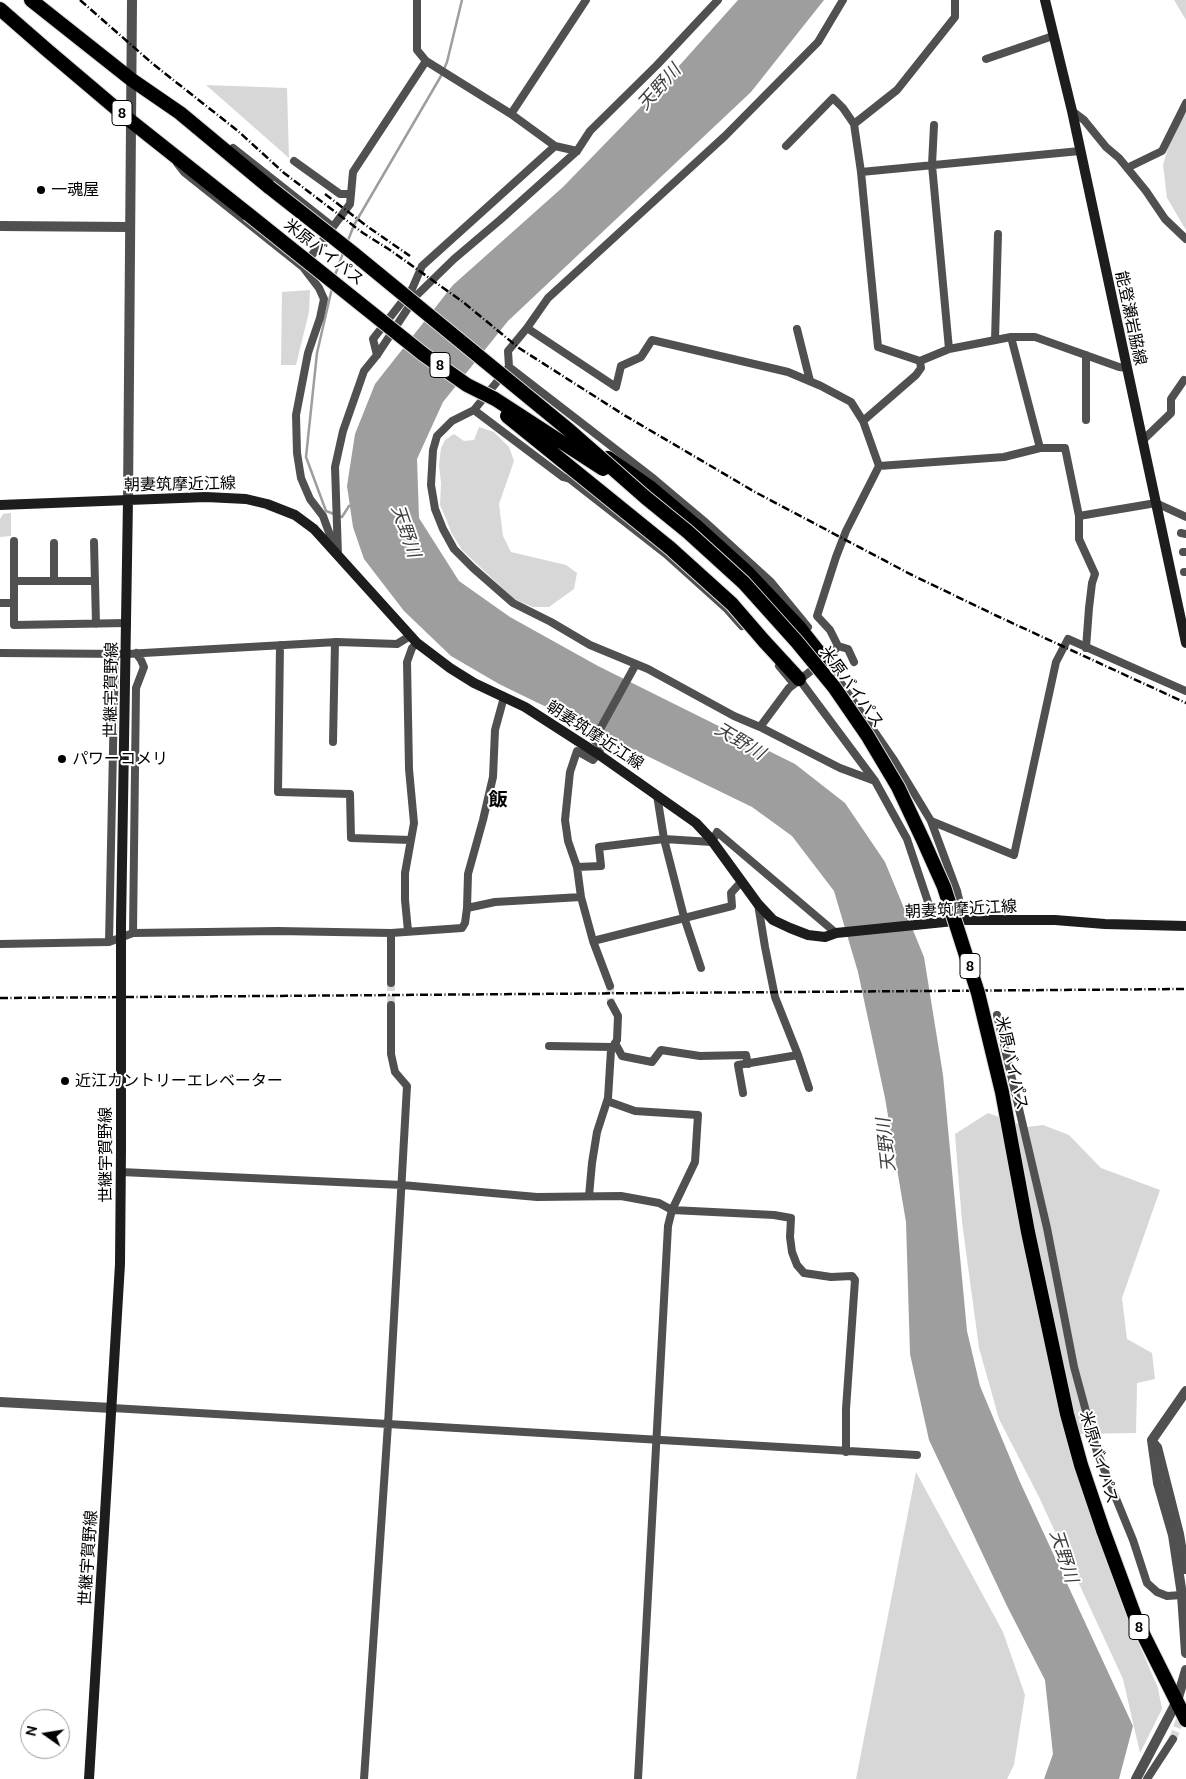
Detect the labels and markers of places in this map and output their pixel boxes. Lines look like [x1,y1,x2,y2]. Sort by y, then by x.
place label: 一魂屋 [51,180,99,200]
marker: 一魂屋 [35,184,47,196]
place label: パワーコメリ [72,749,168,769]
marker: パワーコメリ [56,753,68,765]
place label: 近江カントリーエレベーター [75,1071,283,1091]
marker: 近江カントリーエレベーター [59,1075,71,1087]

